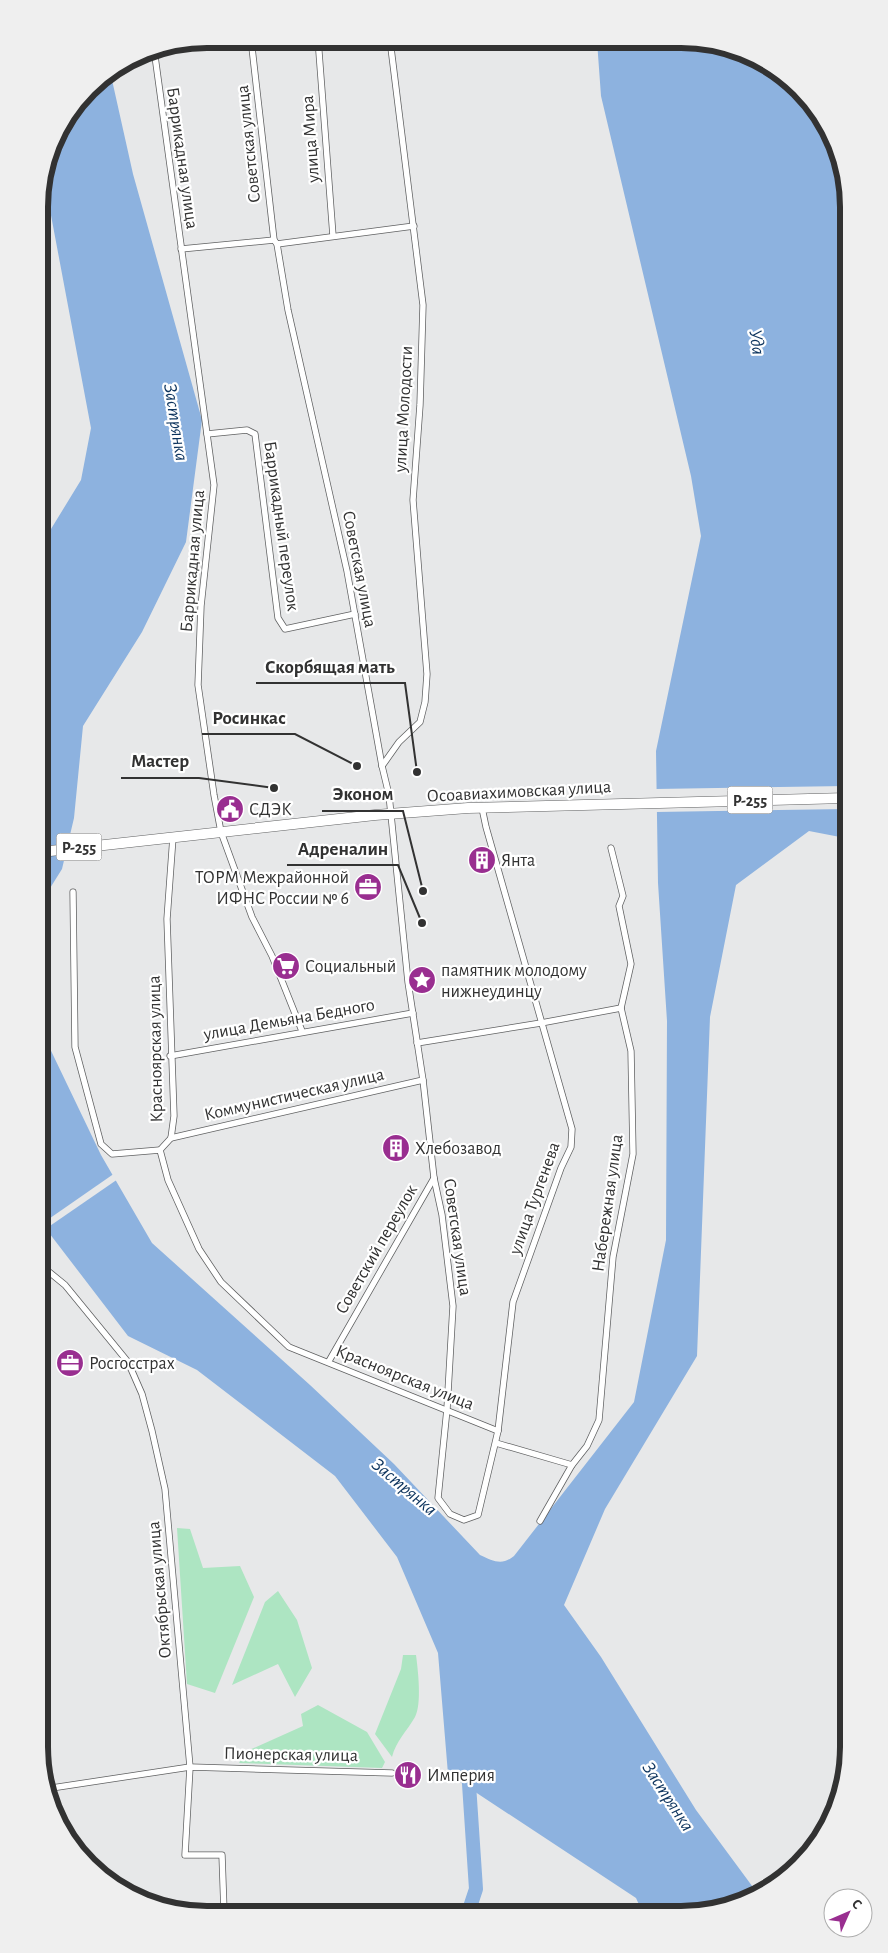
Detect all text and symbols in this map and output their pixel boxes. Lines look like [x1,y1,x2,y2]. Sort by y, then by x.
street label: Советская улица [234,84,264,204]
street label: Баррикадная улица [163,86,201,230]
street label: улица Мира [299,95,323,184]
water label: Уда [745,328,768,356]
street label: улица Молодости [392,345,416,474]
water label: Застрянка [160,382,191,462]
street label: Баррикадный переулок [260,440,302,613]
street label: Баррикадная улица [178,489,208,633]
street label: Советская улица [339,509,379,629]
callout: Скорбящая мать [256,649,405,683]
text: Скорбящая мать [265,658,395,677]
callout: Росинкас [202,700,295,734]
text: Росинкас [212,709,286,728]
callout: Мастер [121,744,199,778]
text: Мастер [131,752,189,771]
callout: Эконом [322,777,403,811]
street label: Осоавиахимовская улица [426,778,612,806]
text: Эконом [333,785,394,804]
road number: Р-255 [728,786,772,814]
public building icon: СДЭК [215,794,245,824]
place label: СДЭК [249,801,292,819]
callout: Адреналин [287,831,398,865]
road number: Р-255 [56,834,102,860]
text: Адреналин [298,840,388,859]
building icon: Янта [467,845,497,875]
place label: Янта [501,852,535,870]
place label: ТОРМ Межрайонной ИФНС России № 6 [195,869,349,908]
office icon: ТОРМ Межрайонной ИФНС России № 6 [353,872,383,902]
supermarket icon: Социальный [271,951,301,981]
place label: Социальный [305,958,396,976]
place label: памятник молодому нижнеудинцу [441,962,587,1001]
place icon: памятник молодому нижнеудинцу [407,965,437,995]
street label: Красноярская улица [146,975,166,1123]
street label: улица Демьяна Бедного [201,996,376,1044]
street label: Коммунистическая улица [202,1065,386,1124]
building icon: Хлебозавод [381,1133,411,1163]
street label: Набережная улица [588,1133,627,1273]
place label: Хлебозавод [415,1139,501,1158]
street label: улица Тургенева [506,1140,564,1258]
street label: Советская улица [440,1177,474,1297]
street label: Советский переулок [333,1181,422,1317]
street label: Красноярская улица [333,1342,476,1414]
office icon: Росгосстрах [55,1348,85,1378]
place label: Росгосстрах [89,1355,175,1373]
water label: Застрянка [368,1455,440,1520]
street label: Октябрьская улица [144,1521,175,1659]
street label: Пионерская улица [224,1745,358,1765]
water label: Застрянка [638,1759,697,1835]
restaurant icon: Империя [393,1760,423,1790]
place label: Империя [427,1767,495,1785]
north arrow [823,1888,873,1938]
text: С [849,1897,864,1912]

